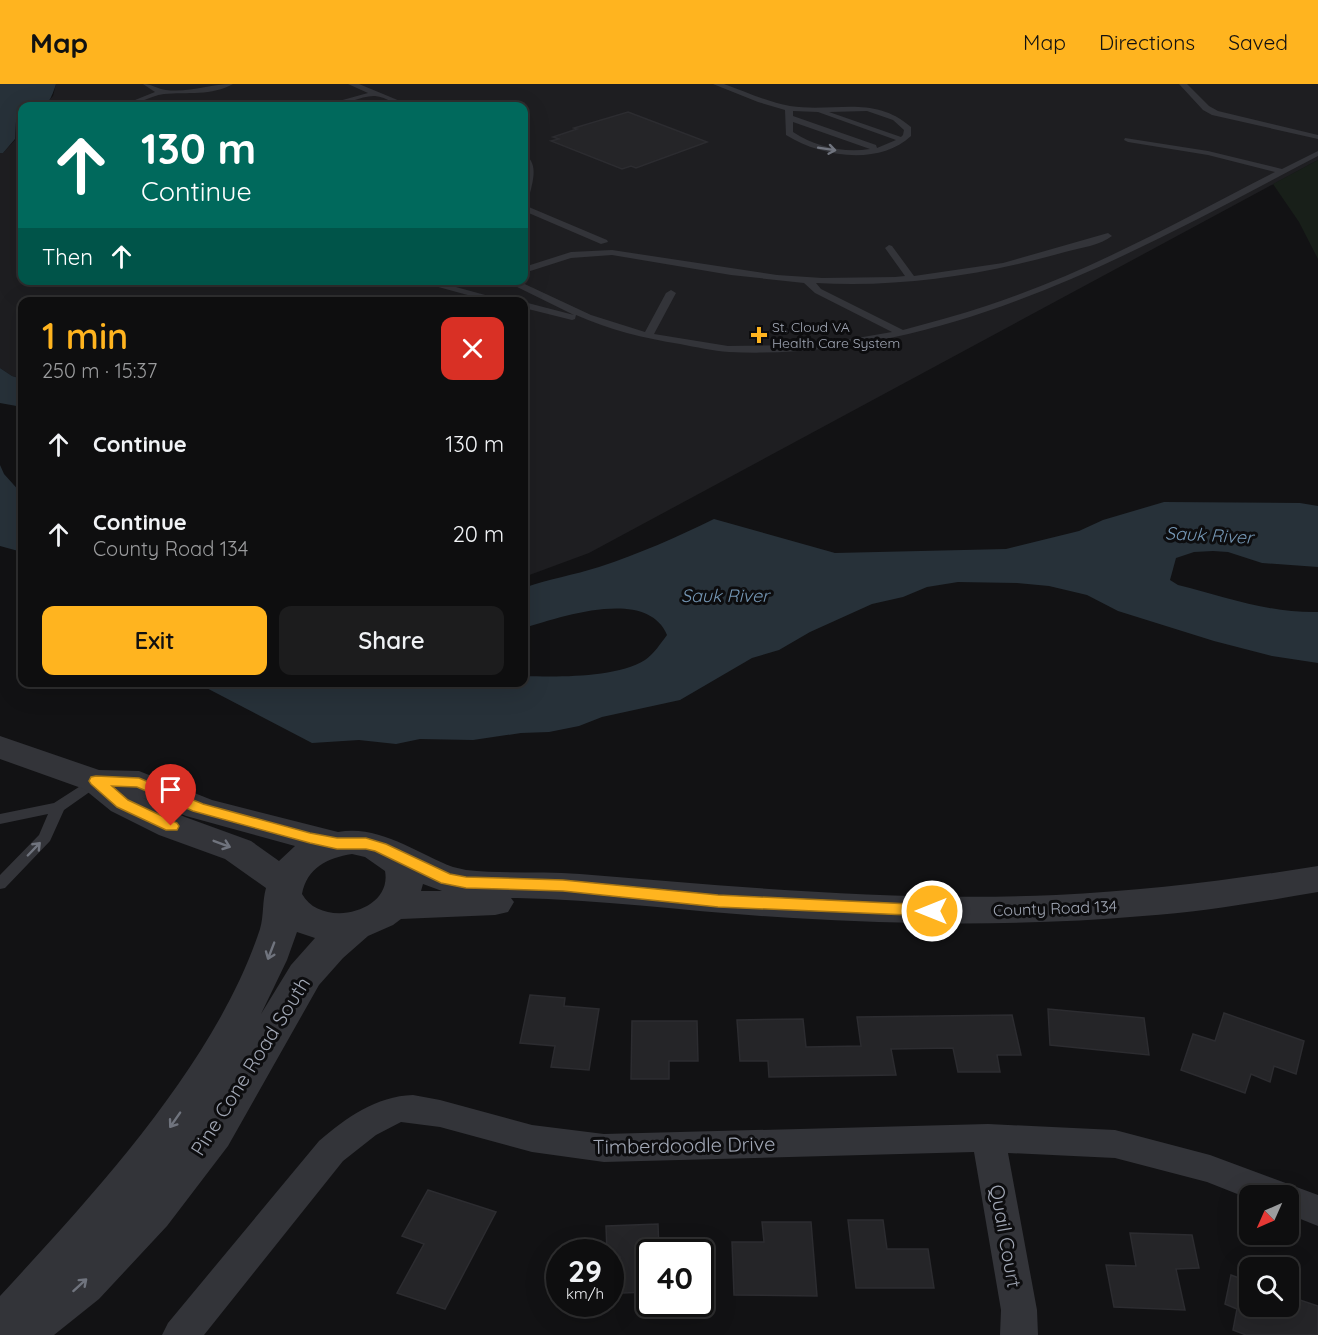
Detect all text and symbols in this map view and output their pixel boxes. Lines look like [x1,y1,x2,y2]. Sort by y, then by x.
text: Map [30,25,88,60]
text: Map [1023,29,1066,55]
text: Directions [1099,29,1195,55]
text: Saved [1228,29,1288,55]
text: 130 m [141,122,256,175]
icon: ahead [42,126,120,204]
one-way arrow [817,144,837,155]
text: Continue [141,174,252,208]
icon: ahead [105,240,138,273]
text: Then [42,243,93,271]
text: 1 min [42,313,128,358]
button: close [441,317,504,380]
place label: St. Cloud VA Health Care System [772,318,900,352]
marker: St. Cloud VA Health Care System [750,326,768,344]
text: 250 m · 15:37 [42,358,157,383]
icon: ahead [42,428,75,461]
text: Continue [93,430,187,458]
text: 130 m [445,430,504,458]
text: Continue [93,508,187,536]
icon: ahead [42,518,75,551]
text: 20 m [453,520,504,548]
water label: Sauk River [1164,521,1256,549]
text: County Road 134 [93,536,248,561]
water label: Sauk River [681,584,771,607]
button: Exit [42,606,267,675]
button: Share [279,606,504,675]
pin [145,764,196,826]
icon: arrive [154,773,187,806]
one-way arrow [212,839,231,850]
one-way arrow [26,841,41,856]
position arrow [900,879,964,943]
street label: County Road 134 [993,896,1117,920]
one-way arrow [265,941,276,959]
street label: Pine Cone Road South [185,972,315,1160]
one-way arrow [169,1111,181,1127]
street label: Timberdoodle Drive [592,1131,776,1159]
street label: Quail Court [985,1182,1027,1290]
north arrow [1239,1185,1299,1245]
map controls [1239,1185,1299,1317]
speed limit sign: 40 [636,1239,714,1317]
text: 29 [568,1252,602,1290]
button: search [1239,1257,1299,1317]
one-way arrow [72,1278,87,1292]
text: km/h [566,1284,604,1303]

